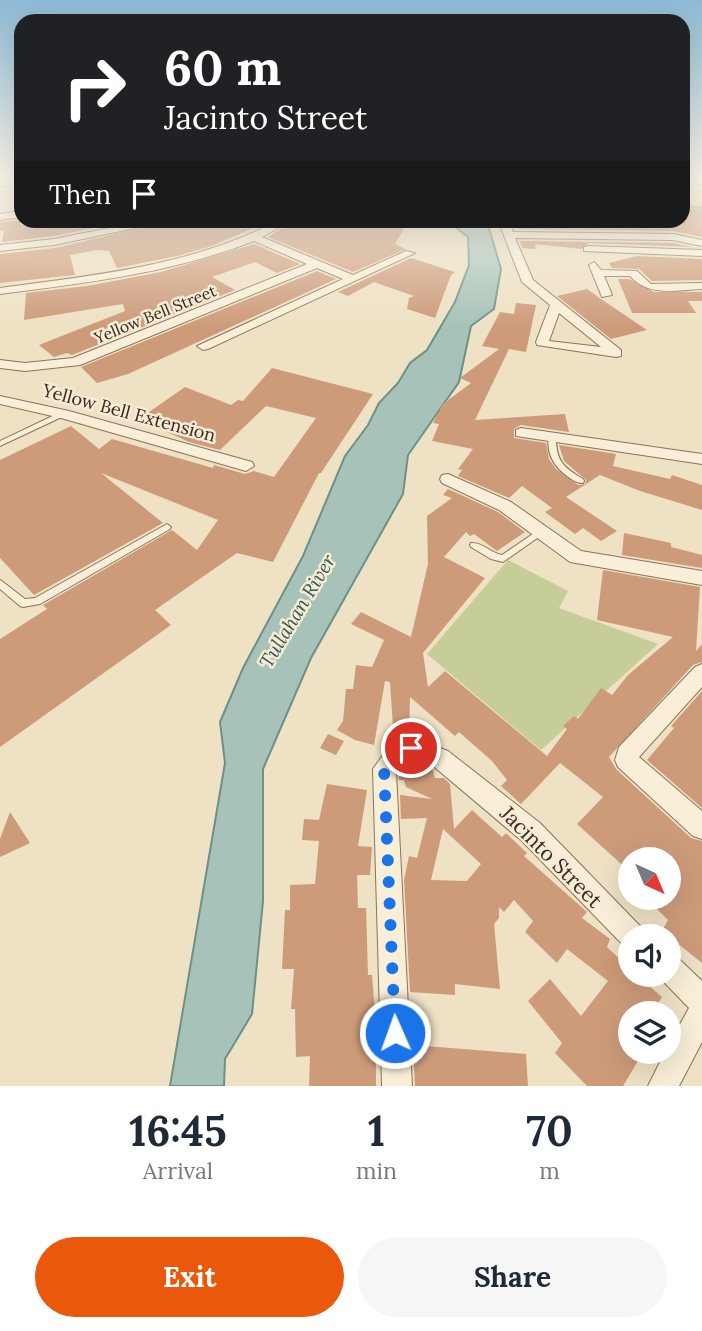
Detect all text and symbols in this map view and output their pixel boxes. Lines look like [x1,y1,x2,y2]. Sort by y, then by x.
text: 60 m [164,36,281,98]
icon: right [49,42,140,133]
text: Jacinto Street [164,97,367,138]
icon: arrive [125,175,163,213]
text: Then [49,178,111,211]
street label: Yellow Bell Street [90,280,220,348]
street label: Yellow Bell Extension [39,378,218,447]
water label: Tullahan River [254,550,340,672]
pin [381,718,441,778]
icon: arrive [392,729,430,767]
street label: Jacinto Street [494,799,609,914]
north arrow [618,847,681,910]
map controls [618,847,681,1064]
button: sound [618,924,681,987]
position arrow [358,996,432,1070]
button: layers [618,1001,681,1064]
text: 16:45 [129,1104,227,1158]
text: 1 [368,1104,385,1158]
text: 70 [526,1104,573,1158]
text: Arrival [143,1156,213,1185]
text: min [356,1156,397,1185]
text: m [539,1156,560,1185]
button: Exit [35,1237,344,1317]
button: Share [358,1237,667,1317]

